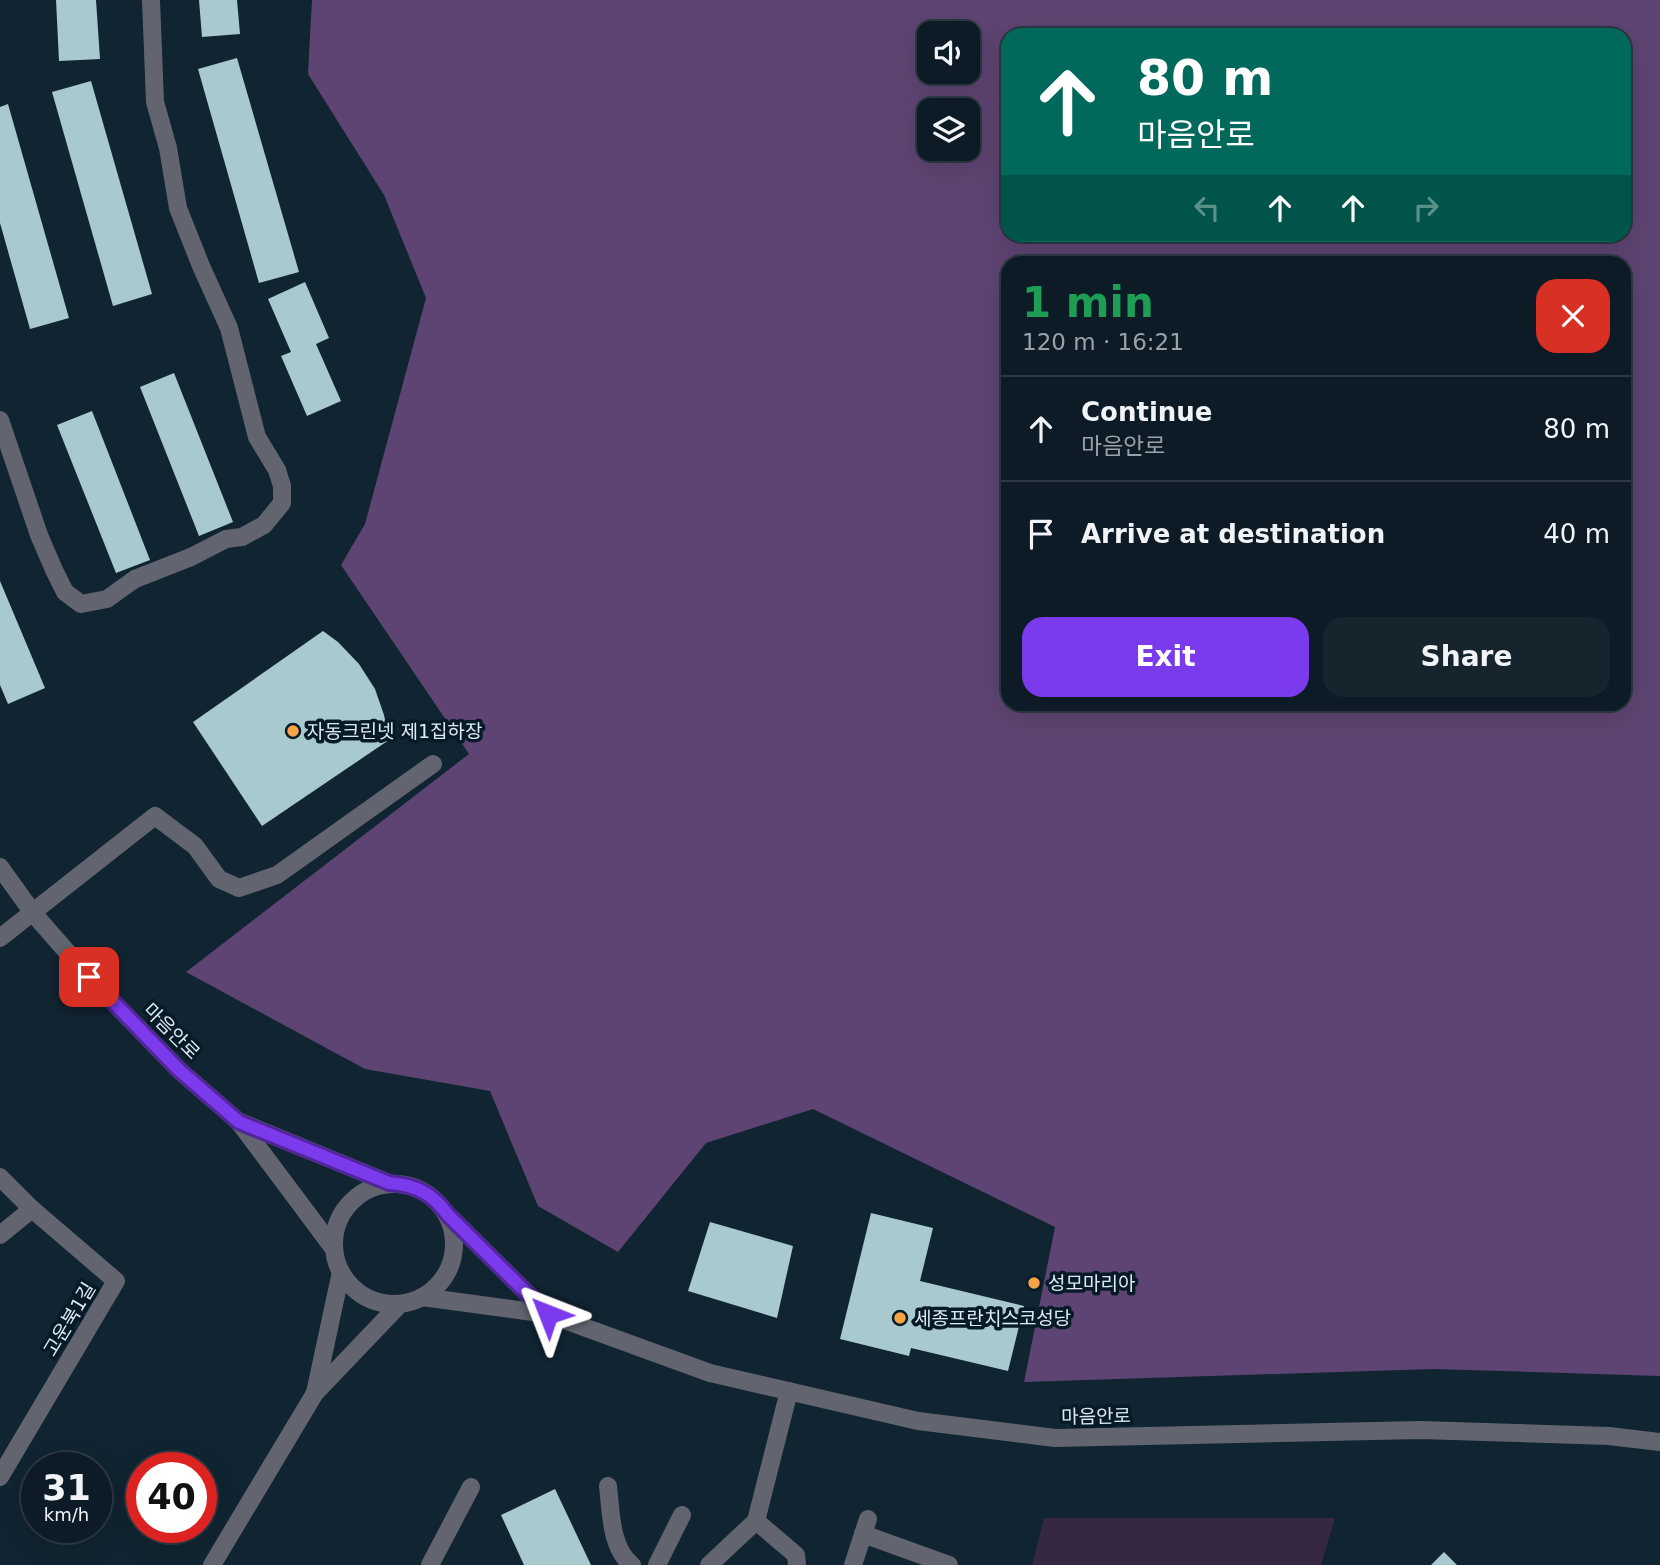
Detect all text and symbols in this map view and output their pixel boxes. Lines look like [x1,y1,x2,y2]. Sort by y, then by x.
map controls [917,21,980,161]
button: sound [917,21,980,84]
text: 80 m [1137,50,1273,107]
icon: ahead [1022,56,1113,147]
button: layers [917,98,980,161]
text: 마음안로 [1137,116,1255,154]
icon: left [1188,189,1226,227]
icon: ahead [1261,189,1299,227]
icon: ahead [1334,189,1372,227]
icon: right [1407,189,1445,227]
text: 1 min [1022,278,1154,327]
button: close [1536,279,1610,353]
text: 120 m · 16:21 [1022,329,1184,355]
text: Continue [1081,397,1212,427]
icon: ahead [1022,410,1060,448]
text: 80 m [1543,414,1610,444]
text: 마음안로 [1081,433,1166,459]
icon: arrive [1022,515,1060,553]
text: Arrive at destination [1081,519,1385,549]
text: 40 m [1543,519,1610,549]
button: Exit [1022,617,1309,697]
button: Share [1323,617,1610,697]
place label: 자동크린넷 제1집하장 [307,720,482,742]
marker: 자동크린넷 제1집하장 [285,723,301,739]
pin [59,947,119,1007]
icon: arrive [70,958,108,996]
street label: 마음안로 [140,999,204,1063]
place label: 성모마리아 [1048,1272,1135,1294]
marker: 성모마리아 [1026,1275,1042,1291]
position arrow [511,1277,585,1351]
street label: 고운북1길 [38,1278,100,1360]
place label: 세종프란치스코성당 [914,1307,1071,1329]
marker: 세종프란치스코성당 [892,1310,908,1326]
street label: 마음안로 [1061,1404,1131,1428]
speed limit sign: 40 [126,1452,217,1543]
text: 31 [42,1468,91,1508]
text: km/h [44,1504,89,1525]

